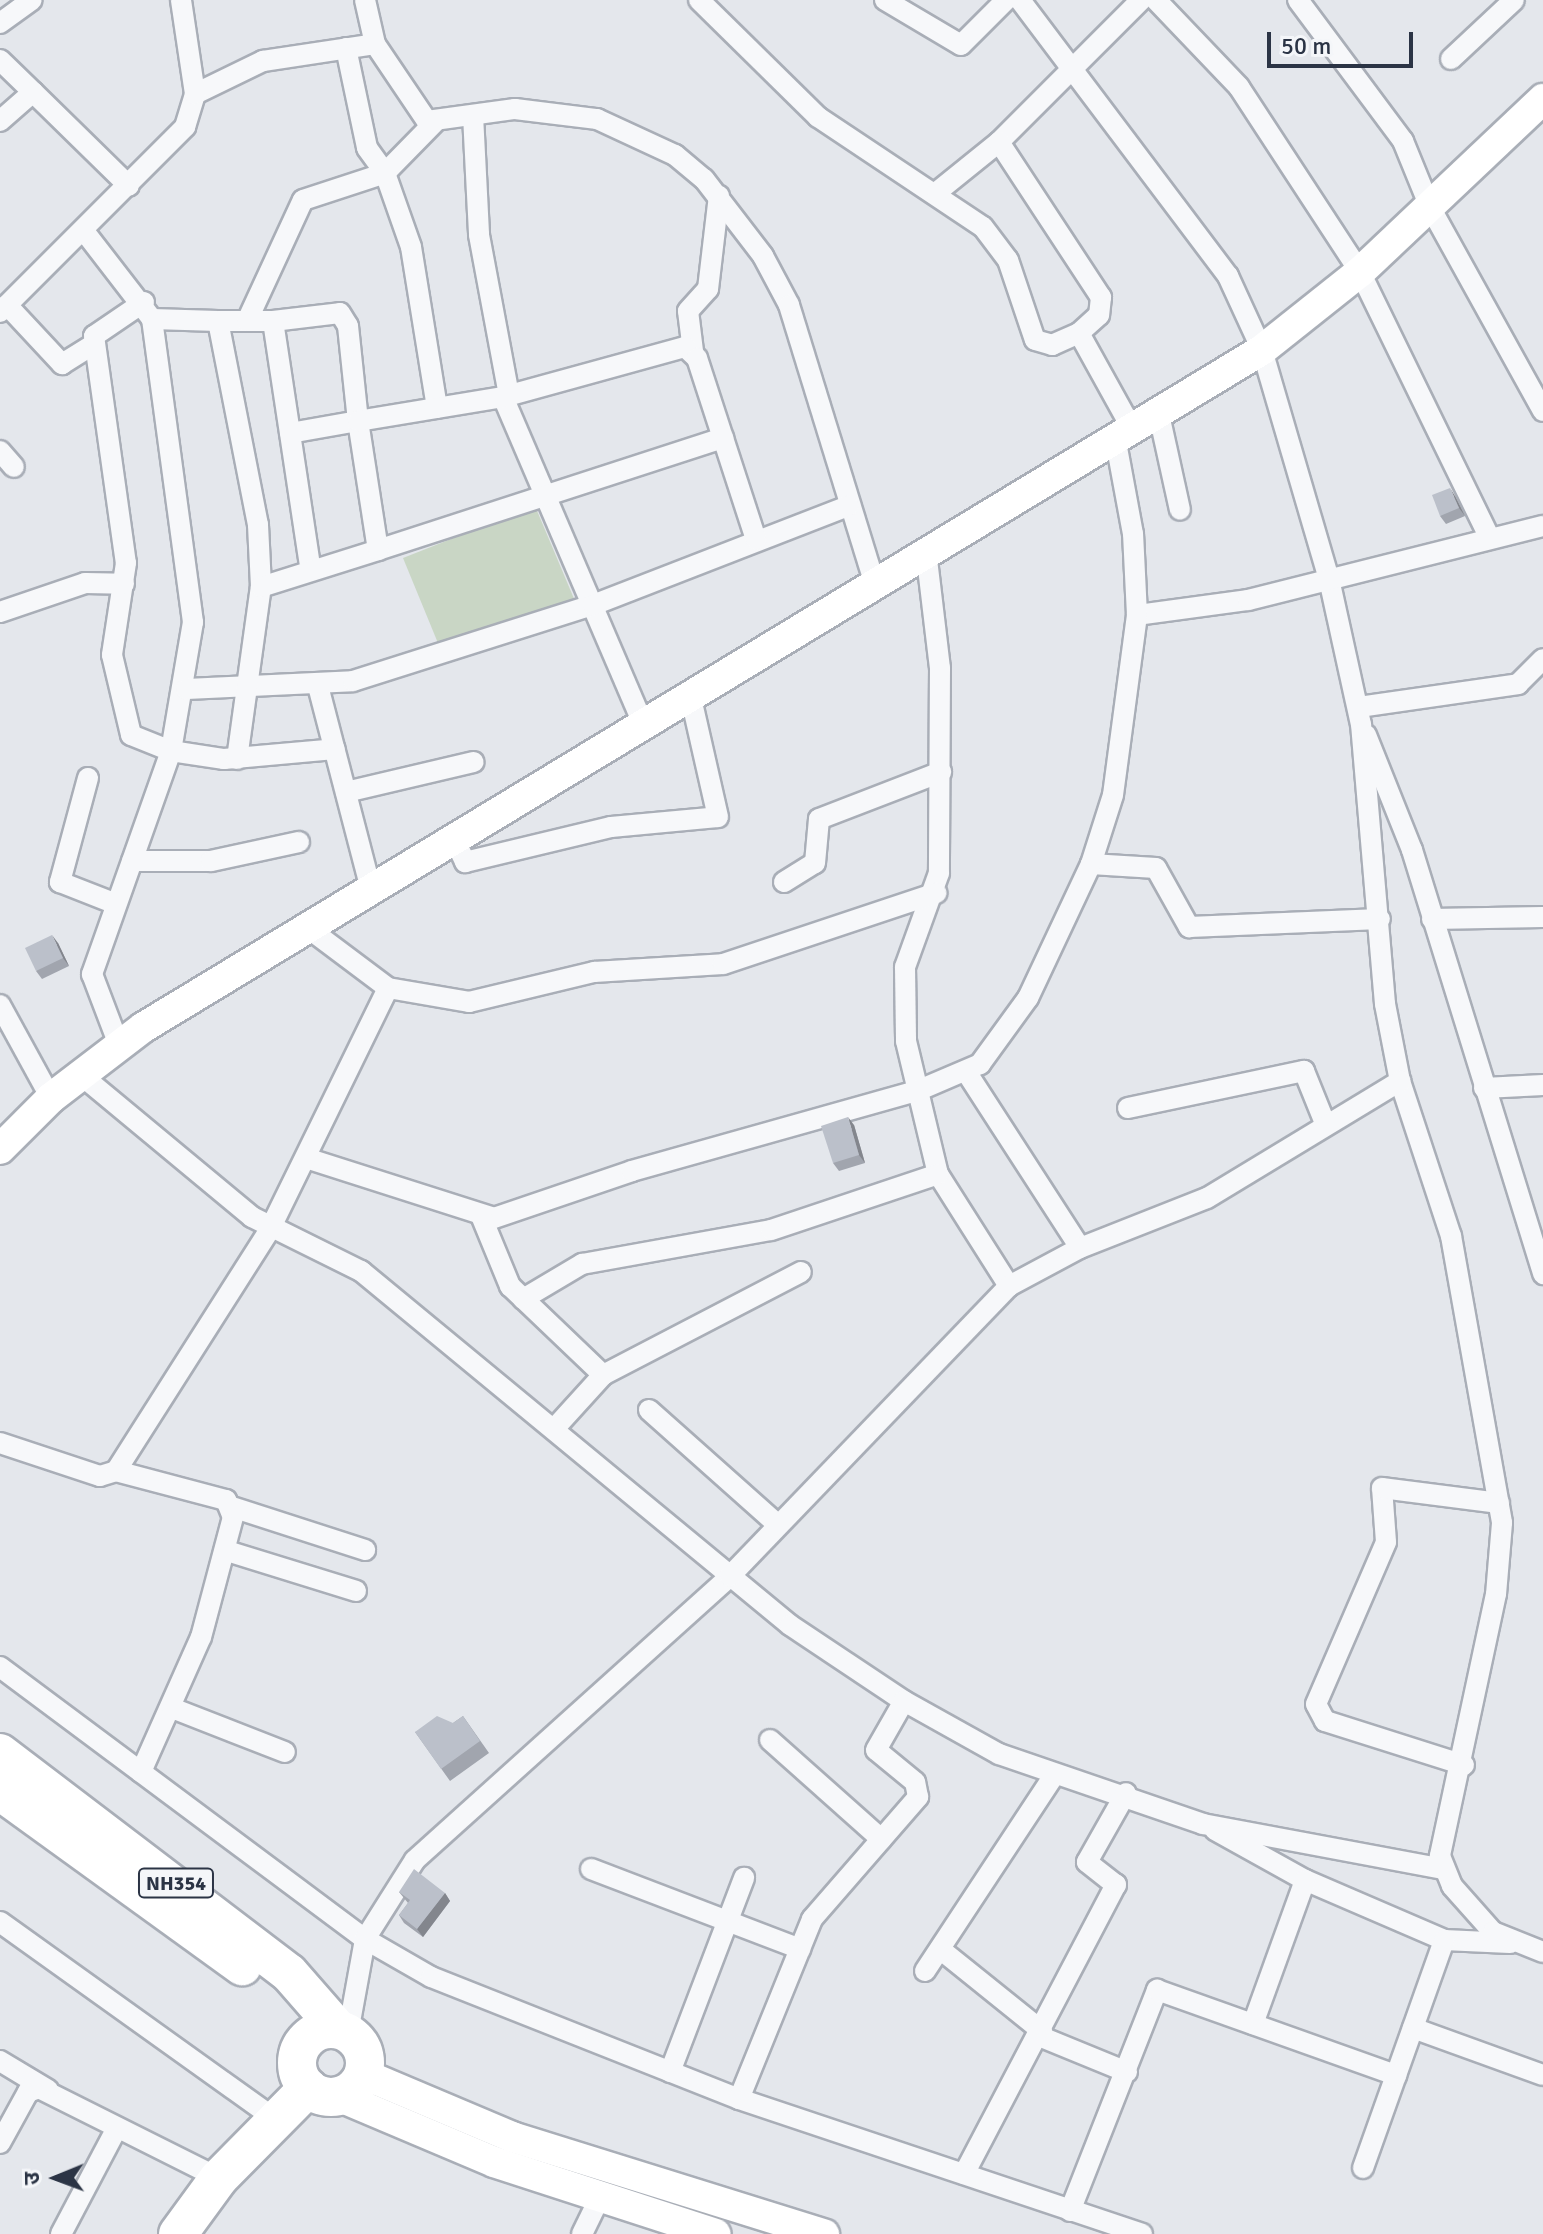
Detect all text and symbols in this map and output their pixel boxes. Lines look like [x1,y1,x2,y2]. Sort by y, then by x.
scale bar [1271,16,1417,66]
text: 50 m [1281,31,1331,61]
road number: NH354 [136,1867,216,1899]
north arrow [16,2138,96,2218]
text: उ [18,2172,45,2185]

